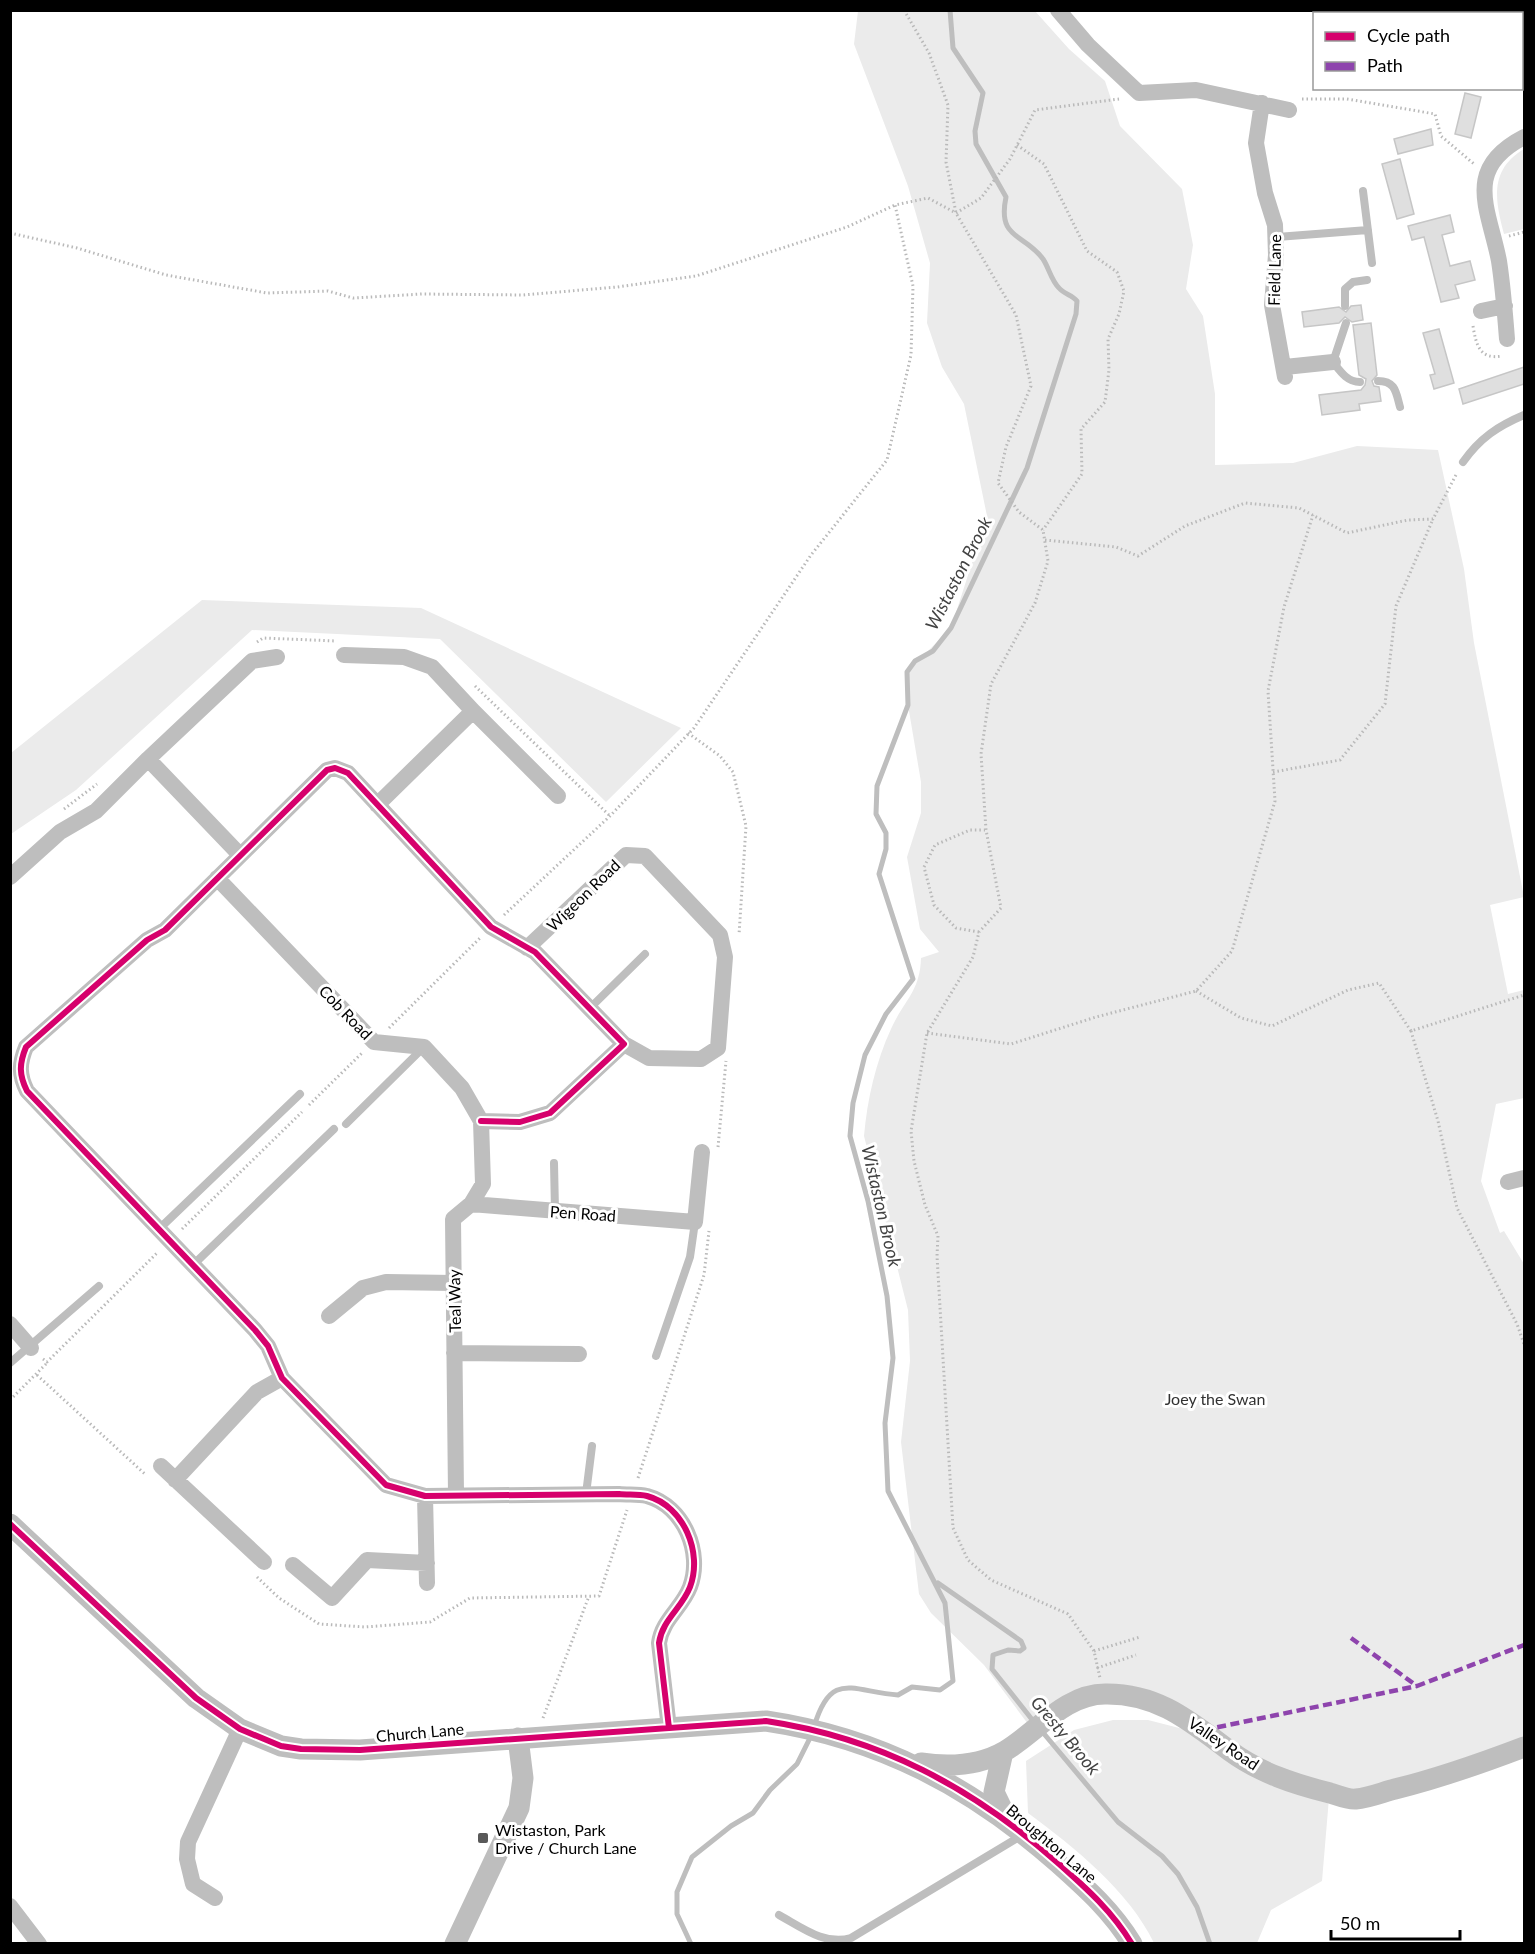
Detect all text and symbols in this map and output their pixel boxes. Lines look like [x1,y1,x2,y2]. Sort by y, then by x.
legend [1313,12,1523,90]
text: Cycle path [1367,24,1450,46]
text: Path [1367,54,1403,76]
street label: Field Lane [1264,234,1284,306]
water label: Wistaston Brook [920,512,996,633]
street label: Wigeon Road [542,855,624,935]
street label: Cob Road [315,981,377,1043]
water label: Wistaston Brook [857,1143,907,1269]
street label: Pen Road [549,1201,617,1225]
street label: Teal Way [444,1268,464,1333]
park label: Joey the Swan [1165,1389,1265,1408]
water label: Gresty Brook [1027,1691,1106,1779]
street label: Valley Road [1185,1713,1263,1773]
street label: Church Lane [375,1719,465,1745]
street label: Broughton Lane [1003,1800,1101,1886]
place label: Wistaston, Park Drive / Church Lane [495,1820,637,1857]
marker: Wistaston, Park Drive / Church Lane [476,1831,490,1845]
scale bar [1331,1903,1460,1941]
text: 50 m [1340,1912,1380,1934]

